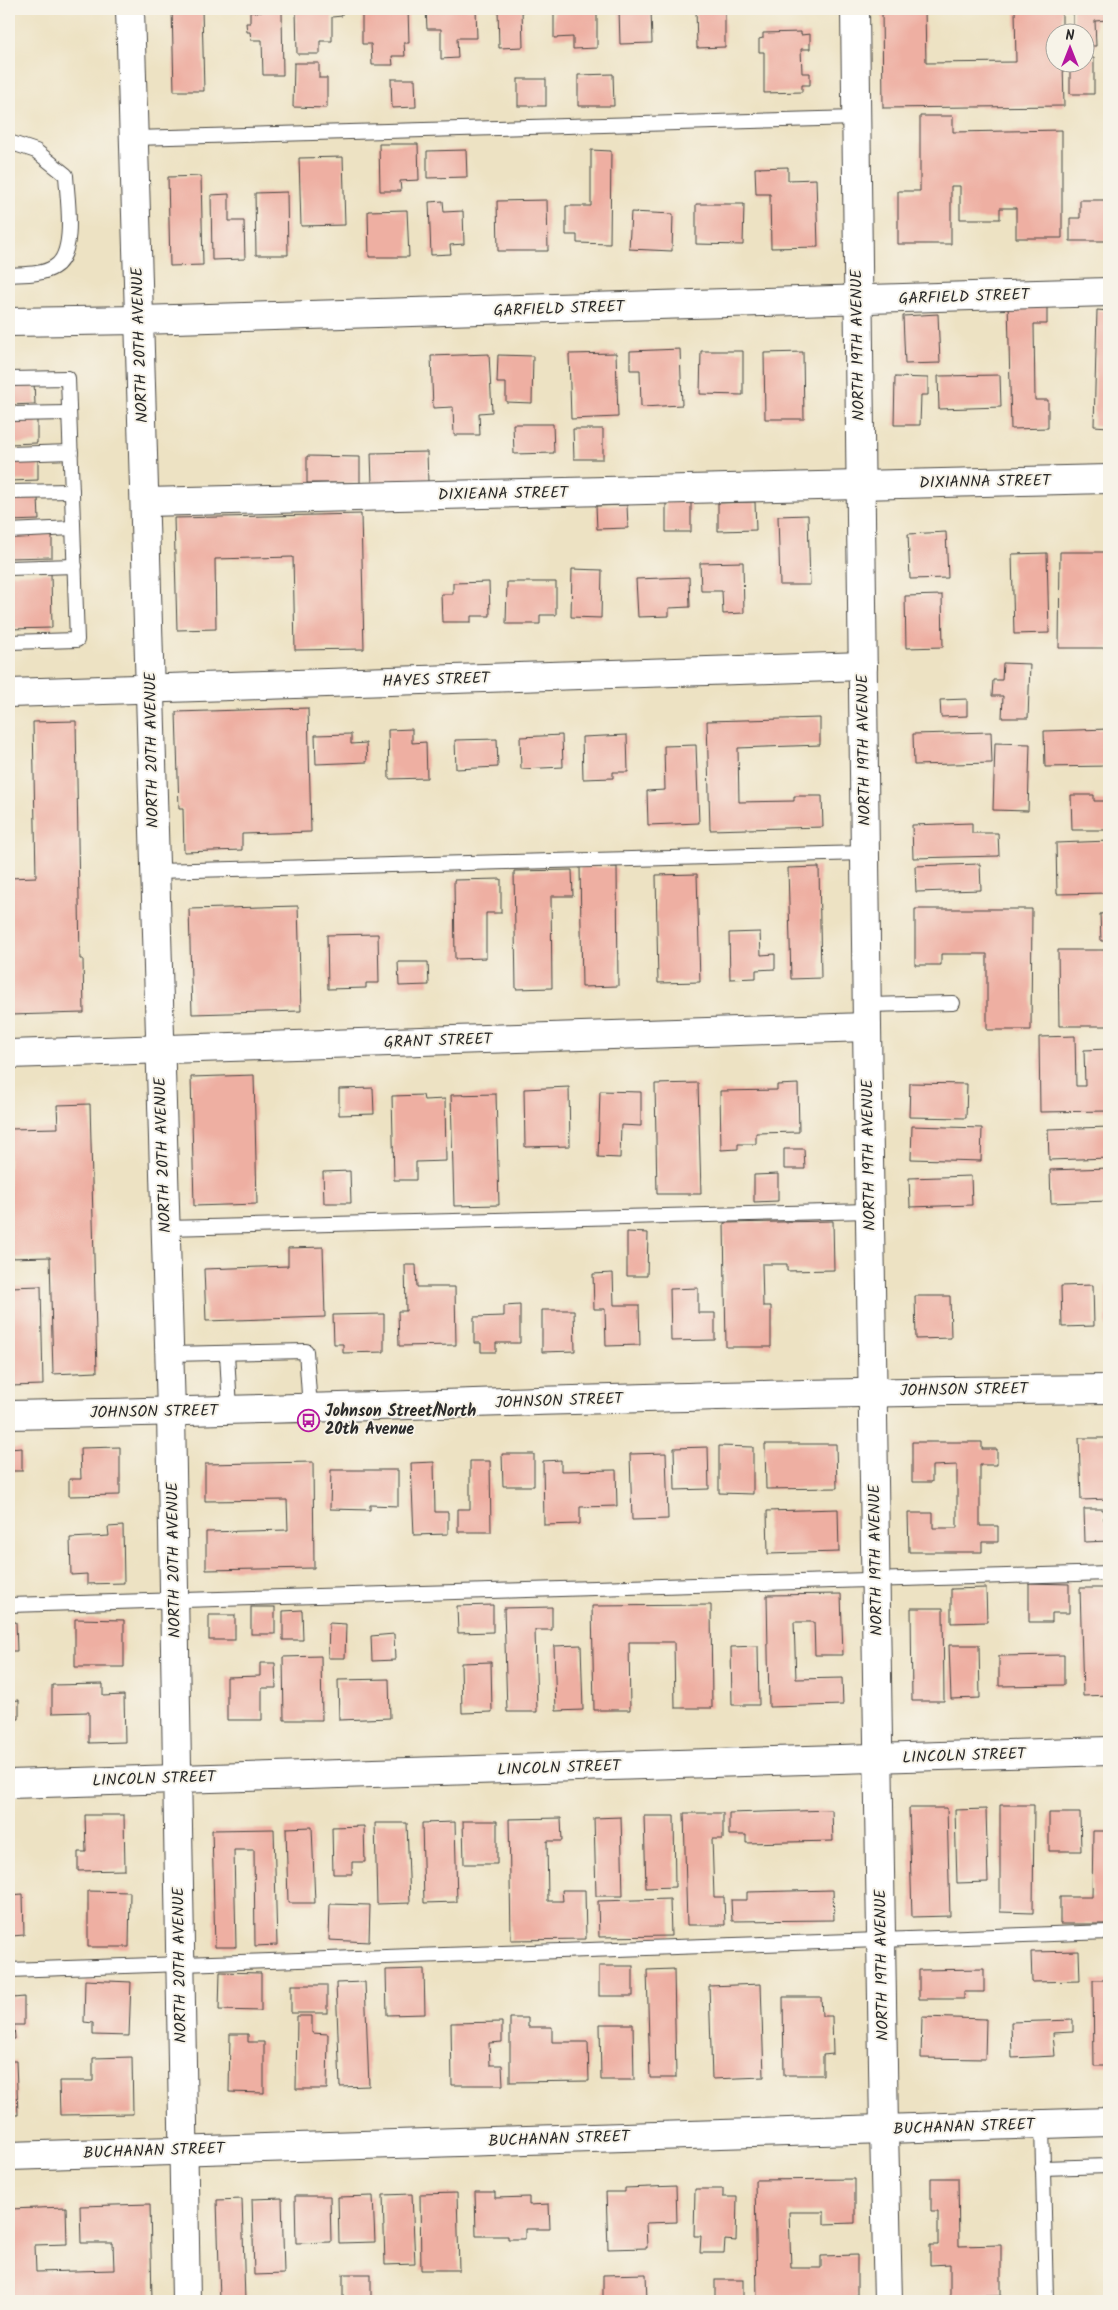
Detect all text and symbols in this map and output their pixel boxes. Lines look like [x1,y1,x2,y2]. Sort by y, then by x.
north arrow [1046,22,1096,72]
text: N [1066,25,1075,47]
street label: NORTH 20TH AVENUE [125,266,155,423]
street label: NORTH 19TH AVENUE [844,268,872,421]
street label: GARFIELD STREET [898,282,1031,312]
street label: GARFIELD STREET [493,294,626,324]
street label: DIXIANNA STREET [919,468,1052,496]
street label: DIXIEANA STREET [438,480,570,508]
street label: HAYES STREET [382,666,492,694]
street label: NORTH 20TH AVENUE [138,671,166,828]
street label: NORTH 19TH AVENUE [850,673,878,826]
street label: GRANT STREET [383,1027,494,1055]
street label: NORTH 20TH AVENUE [148,1076,178,1233]
street label: NORTH 19TH AVENUE [855,1078,883,1231]
street label: JOHNSON STREET [900,1376,1030,1404]
street label: JOHNSON STREET [495,1386,625,1416]
street label: JOHNSON STREET [90,1398,220,1426]
place label: Johnson Street/North 20th Avenue [325,1399,476,1442]
bus stop icon: Johnson Street/North 20th Avenue [297,1408,321,1432]
street label: NORTH 20TH AVENUE [160,1481,188,1638]
street label: NORTH 19TH AVENUE [862,1483,890,1636]
street label: LINCOLN STREET [902,1741,1028,1771]
street label: LINCOLN STREET [497,1753,623,1783]
street label: LINCOLN STREET [92,1764,218,1794]
street label: NORTH 20TH AVENUE [166,1886,194,2043]
street label: NORTH 19TH AVENUE [868,1888,896,2041]
street label: BUCHANAN STREET [893,2112,1036,2142]
street label: BUCHANAN STREET [488,2124,631,2154]
street label: BUCHANAN STREET [83,2136,226,2166]

